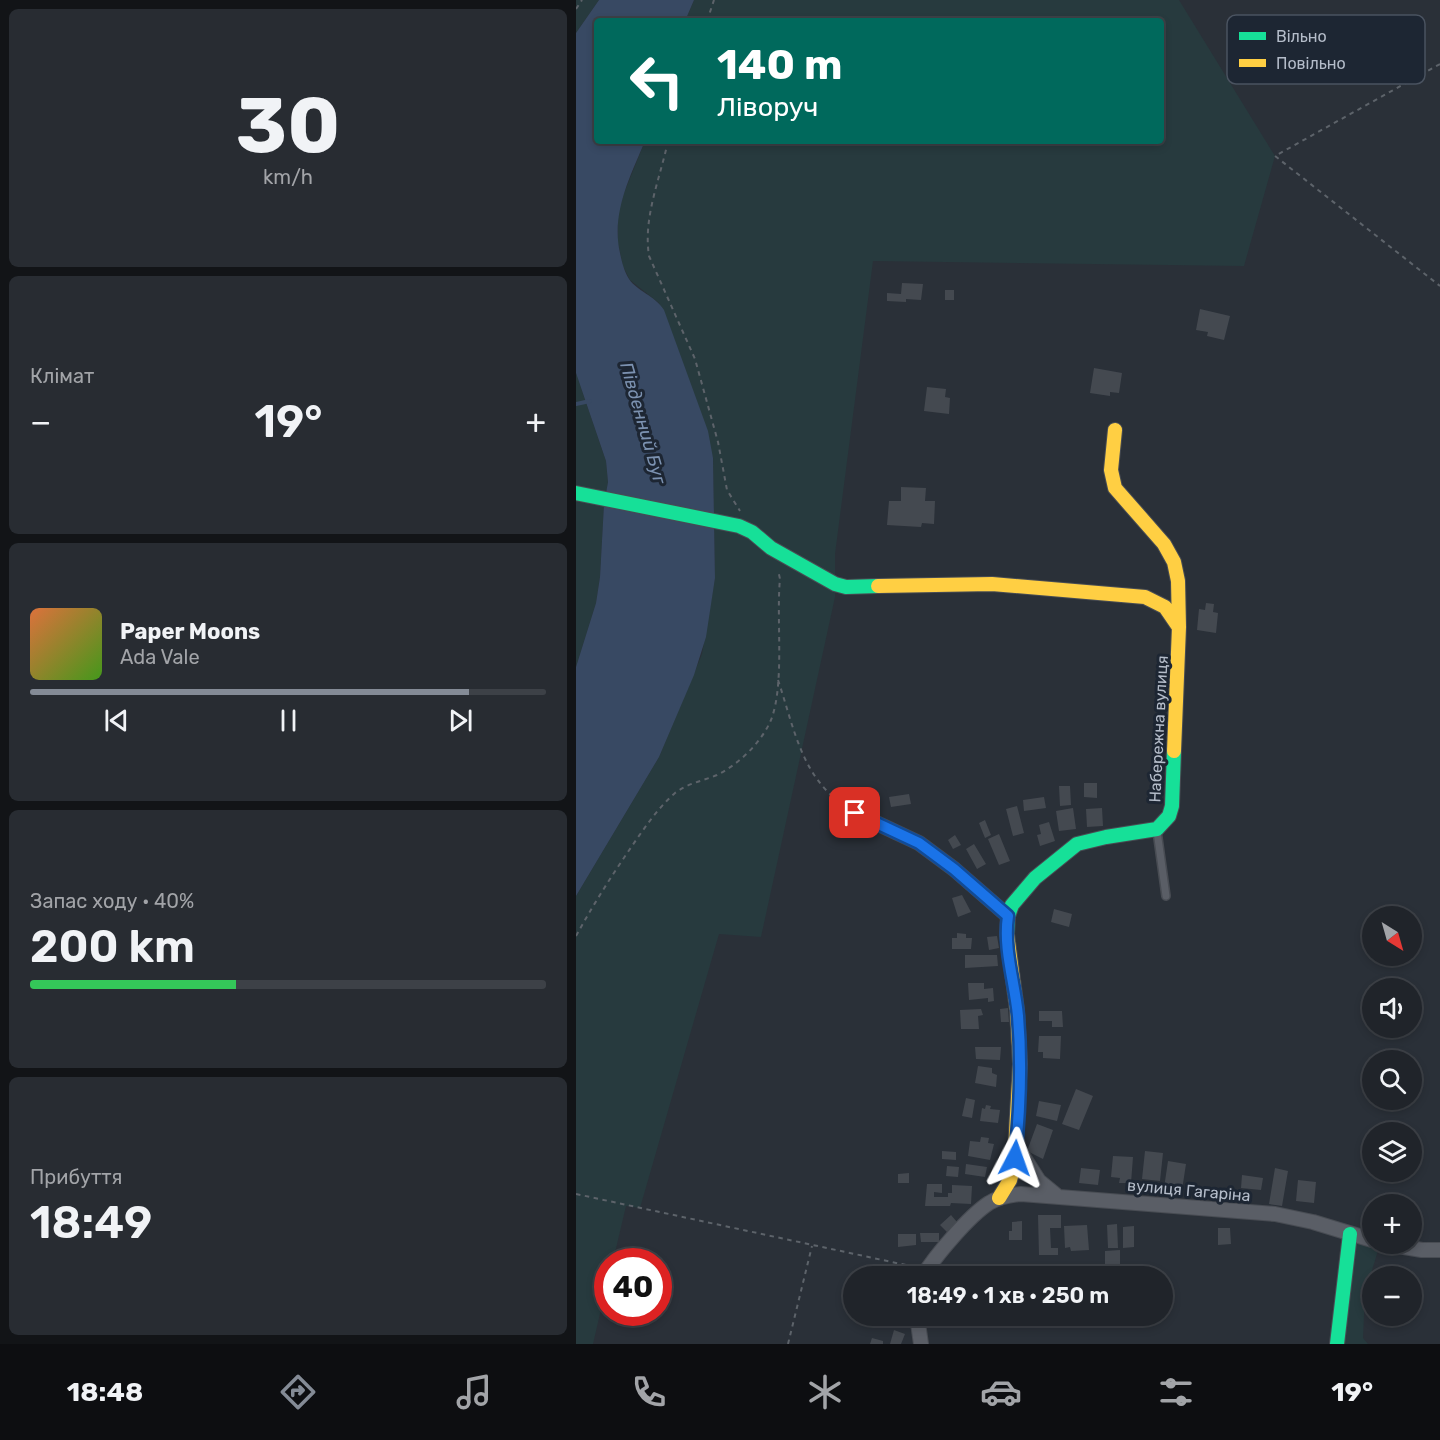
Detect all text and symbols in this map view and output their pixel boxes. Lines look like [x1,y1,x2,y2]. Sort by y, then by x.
legend [1227,15,1425,84]
text: Вільно [1276,27,1327,46]
text: 140 m [717,40,843,90]
icon: left [618,42,696,120]
text: Повільно [1276,54,1346,73]
text: 30 [236,79,340,172]
text: Ліворуч [717,91,818,123]
text: km/h [263,165,313,189]
water label: Південний Буг [615,360,671,487]
text: Клімат [30,364,94,388]
text: 19° [254,395,322,448]
text: − [30,402,51,441]
text: + [525,402,546,441]
text: Paper Moons [120,618,260,645]
text: Ada Vale [120,645,200,669]
street label: Набережна вулиця [1145,655,1172,803]
icon: previous [100,704,133,737]
icon: pause [272,704,305,737]
icon: next [444,704,477,737]
pin [829,787,880,838]
icon: arrive [838,796,871,829]
text: Запас ходу · 40% [30,889,194,913]
north arrow [1362,906,1422,966]
map controls [1362,906,1422,1326]
text: 200 km [30,920,195,973]
button: sound [1362,978,1422,1038]
button: search [1362,1050,1422,1110]
button: layers [1362,1122,1422,1182]
position arrow [983,1126,1047,1190]
text: Прибуття [30,1165,122,1189]
street label: вулиця Гагаріна [1127,1176,1251,1205]
button: + [1362,1194,1422,1254]
text: 18:49 [30,1196,152,1249]
speed limit sign: 40 [594,1248,672,1326]
button: − [1362,1266,1422,1326]
text: 18:49 · 1 хв · 250 m [907,1282,1109,1309]
icon: directions [277,1371,319,1413]
icon: music [453,1371,495,1413]
icon: phone [628,1371,670,1413]
icon: climate [804,1371,846,1413]
icon: car [980,1371,1022,1413]
icon: filters [1155,1371,1197,1413]
text: 18:48 [67,1376,143,1408]
text: 19° [1331,1376,1373,1408]

